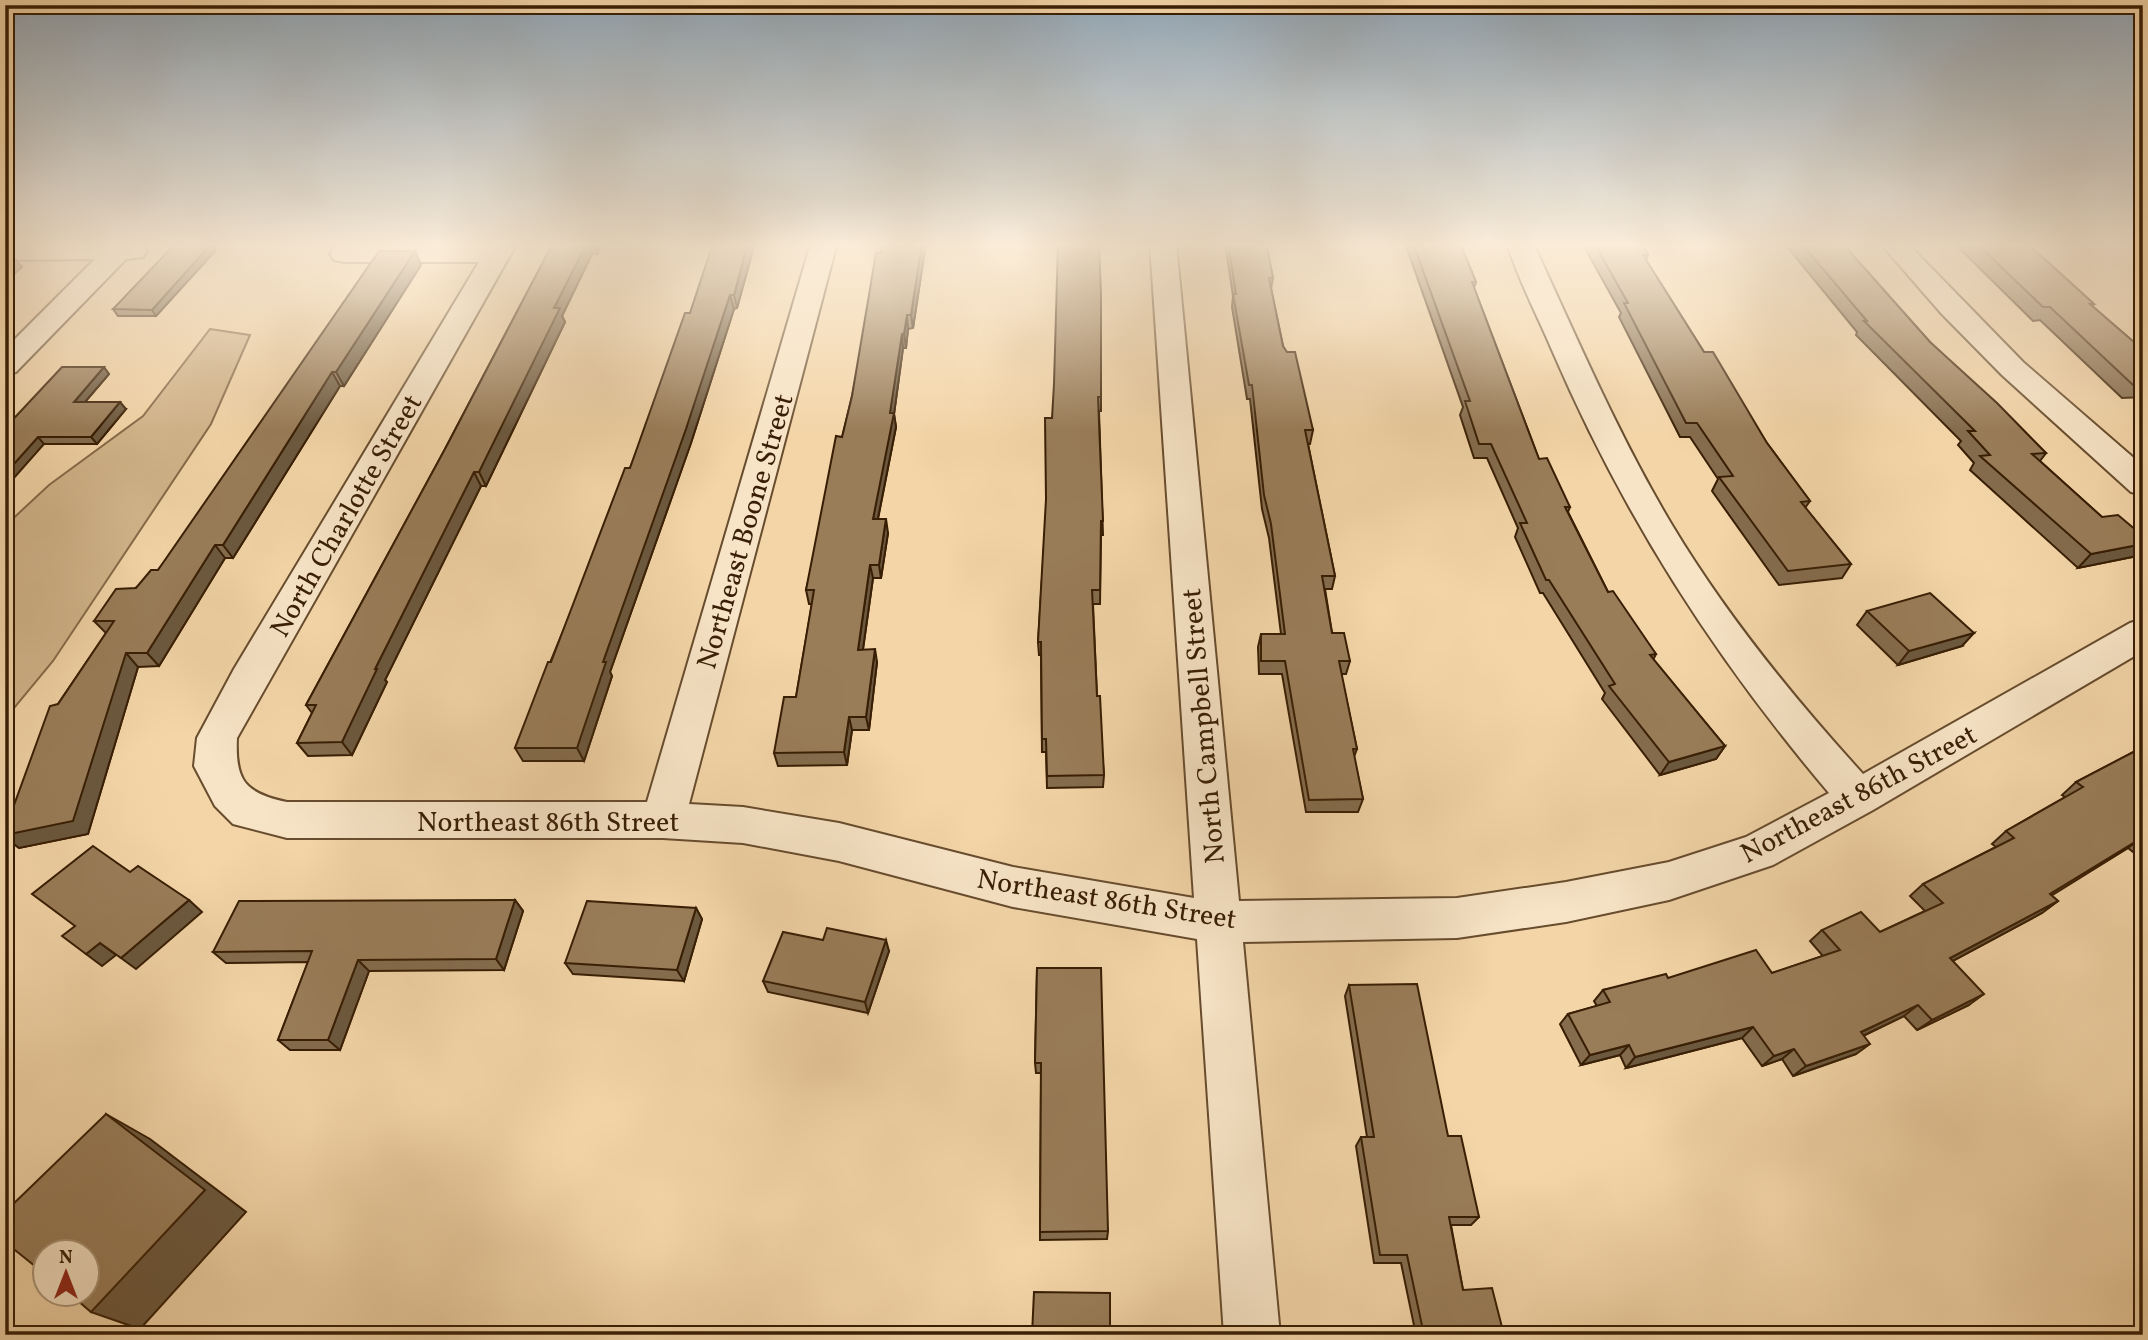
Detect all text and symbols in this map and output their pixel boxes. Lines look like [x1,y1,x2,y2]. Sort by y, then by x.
street label: North Charlotte Street [262,388,433,645]
street label: Northeast Boone Street [688,389,804,674]
street label: North Campbell Street [1173,586,1236,865]
street label: Northeast 86th Street [1734,716,1984,874]
street label: Northeast 86th Street [417,804,679,843]
street label: Northeast 86th Street [974,861,1239,940]
north arrow [32,1238,102,1308]
text: N [59,1245,73,1271]

